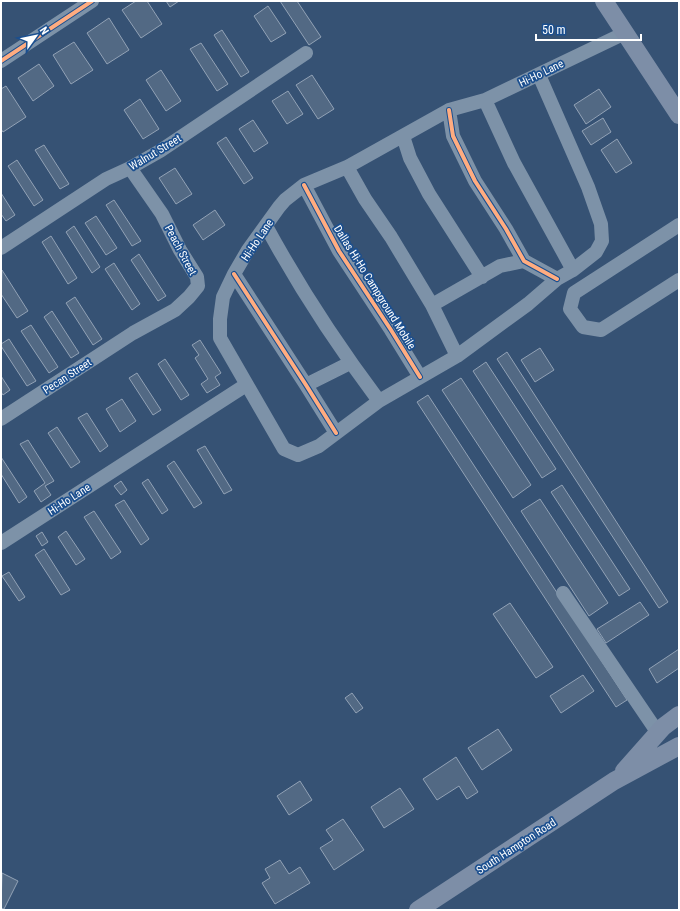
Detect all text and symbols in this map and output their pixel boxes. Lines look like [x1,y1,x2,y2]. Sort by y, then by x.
north arrow [16,16,56,56]
scale bar [536,16,641,42]
text: 50 m [542,23,566,37]
text: N [37,24,51,37]
street label: Hi-Ho Lane [517,57,566,90]
street label: Walnut Street [127,132,184,173]
street label: Hi-Ho Lane [239,217,276,264]
street label: Peach Street [162,223,199,278]
street label: Dallas Hi-Ho Campground Mobile [331,223,418,352]
street label: Pecan Street [41,356,94,397]
street label: Hi-Ho Lane [46,481,93,518]
street label: South Hampton Road [474,816,558,877]

